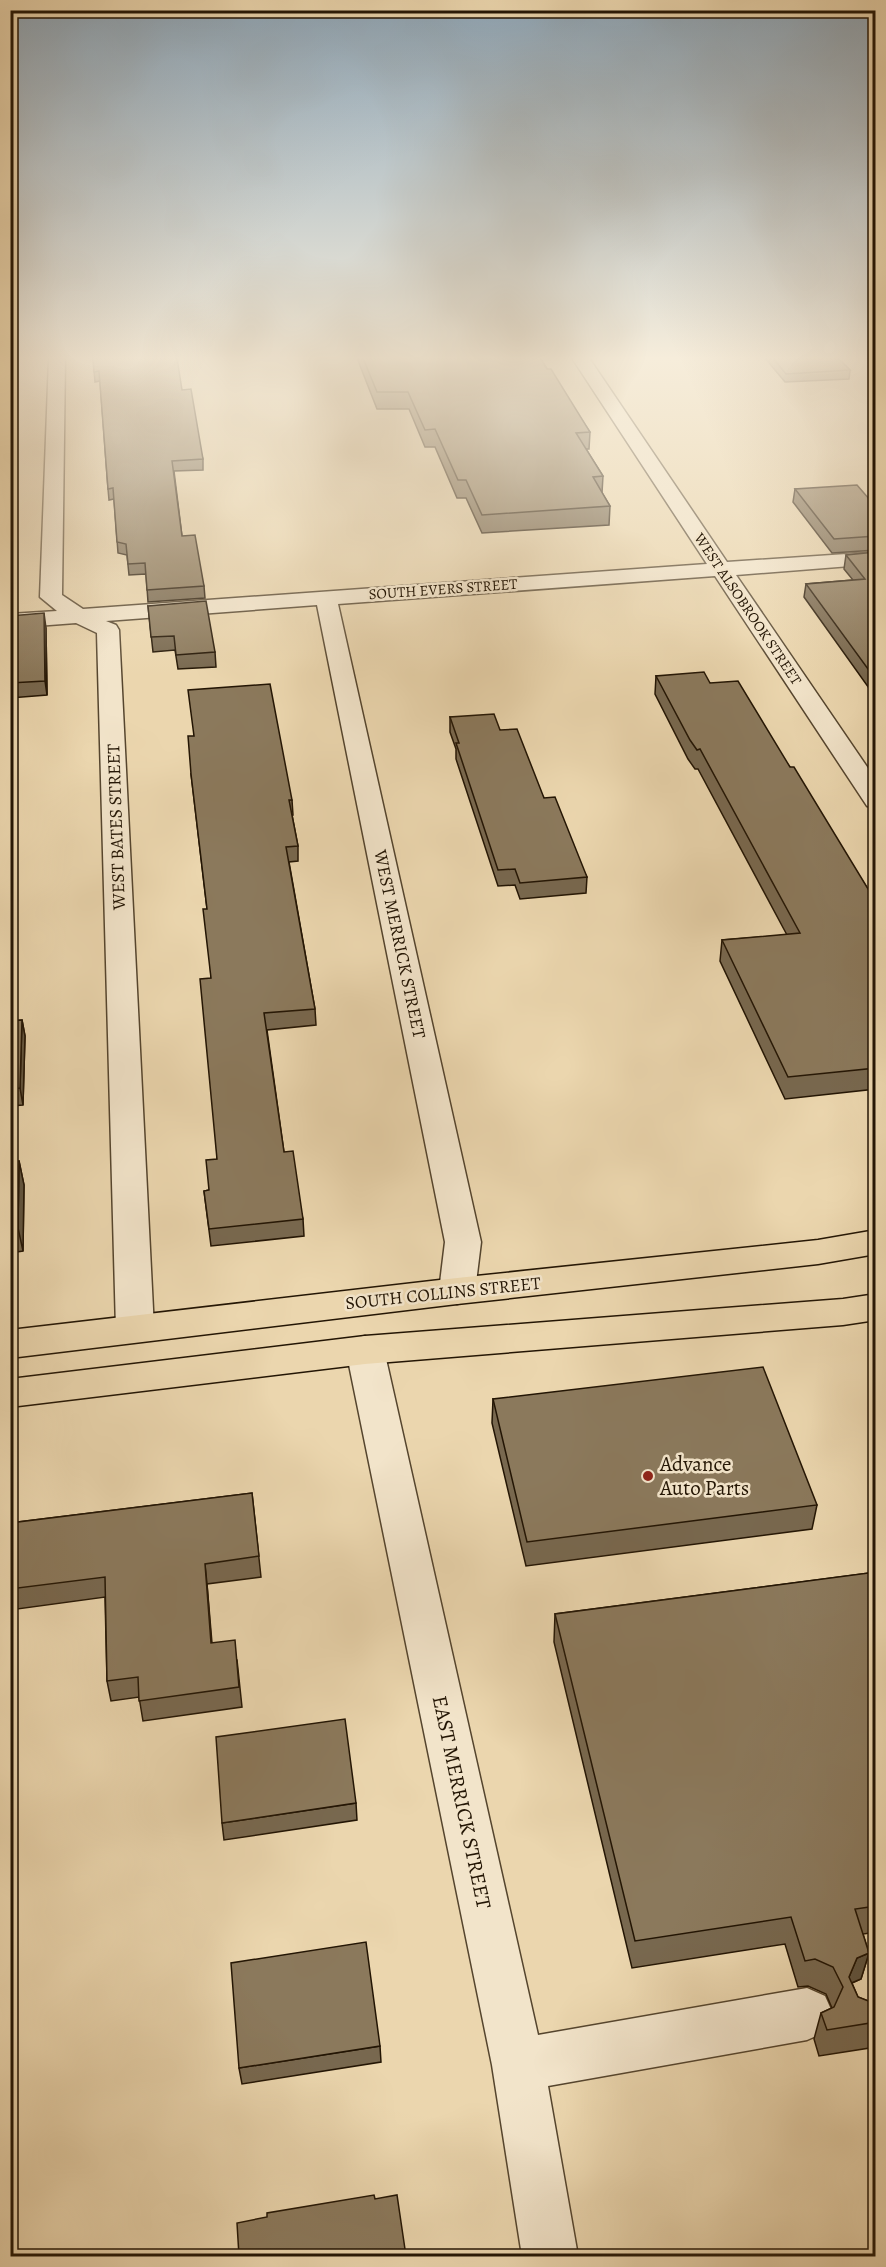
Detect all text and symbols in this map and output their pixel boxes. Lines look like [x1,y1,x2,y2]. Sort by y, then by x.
street label: WEST ALSOBROOK STREET [689,528,807,689]
street label: SOUTH EVERS STREET [368,574,519,604]
street label: WEST BATES STREET [101,743,131,911]
street label: WEST MERRICK STREET [368,846,432,1041]
street label: SOUTH COLLINS STREET [344,1271,542,1315]
place label: Advance Auto Parts [659,1450,749,1502]
marker: Advance Auto Parts [641,1469,655,1483]
street label: EAST MERRICK STREET [426,1693,498,1912]

